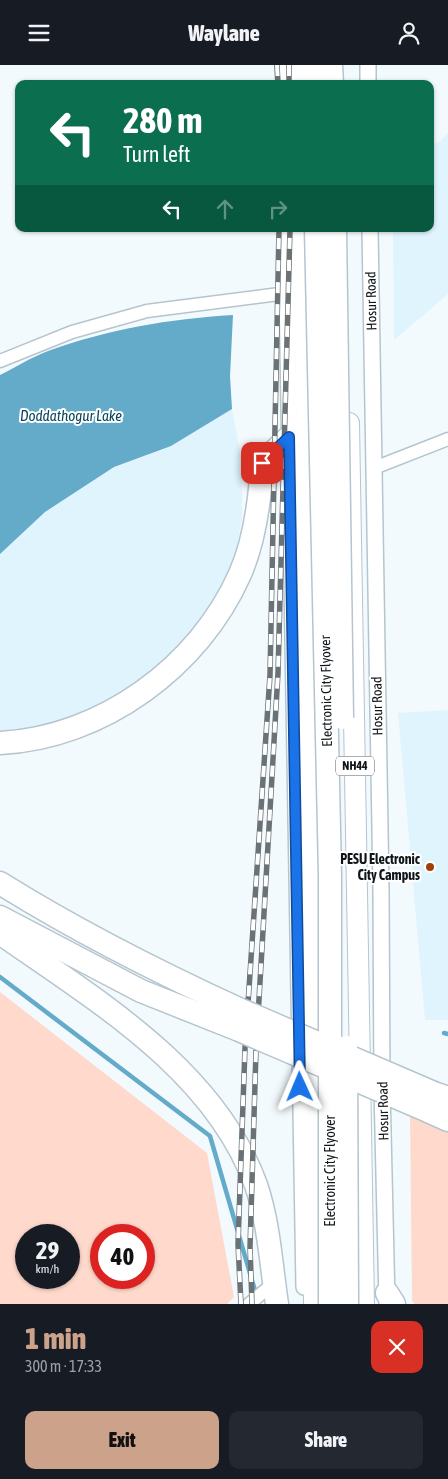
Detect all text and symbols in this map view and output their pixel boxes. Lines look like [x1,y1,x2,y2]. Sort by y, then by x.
icon: menu [25,19,53,47]
icon: person [395,19,423,47]
text: Waylane [188,20,260,46]
icon: left [40,100,105,165]
text: 280 m [123,100,202,140]
text: Turn left [123,141,190,167]
icon: left [158,195,186,223]
icon: ahead [211,195,239,223]
icon: right [264,195,292,223]
street label: Hosur Road [362,271,380,331]
water label: Doddathogur Lake [20,407,122,424]
pin [241,442,283,484]
icon: arrive [248,449,276,477]
street label: Electronic City Flyover [317,634,335,747]
street label: Hosur Road [368,676,386,736]
road number: NH44 [336,756,374,775]
place label: PESU Electronic City Campus [340,851,421,883]
marker: PESU Electronic City Campus [424,861,436,873]
position arrow [273,1060,325,1112]
street label: Hosur Road [374,1081,392,1141]
street label: Electronic City Flyover [322,1114,338,1227]
speed limit sign: 40 [90,1224,155,1289]
text: 29 [36,1236,59,1264]
text: km/h [36,1262,59,1276]
text: 1 min [25,1321,86,1355]
button: close [371,1321,423,1373]
text: 300 m · 17:33 [25,1357,102,1375]
button: Exit [25,1411,219,1469]
button: Share [229,1411,423,1469]

